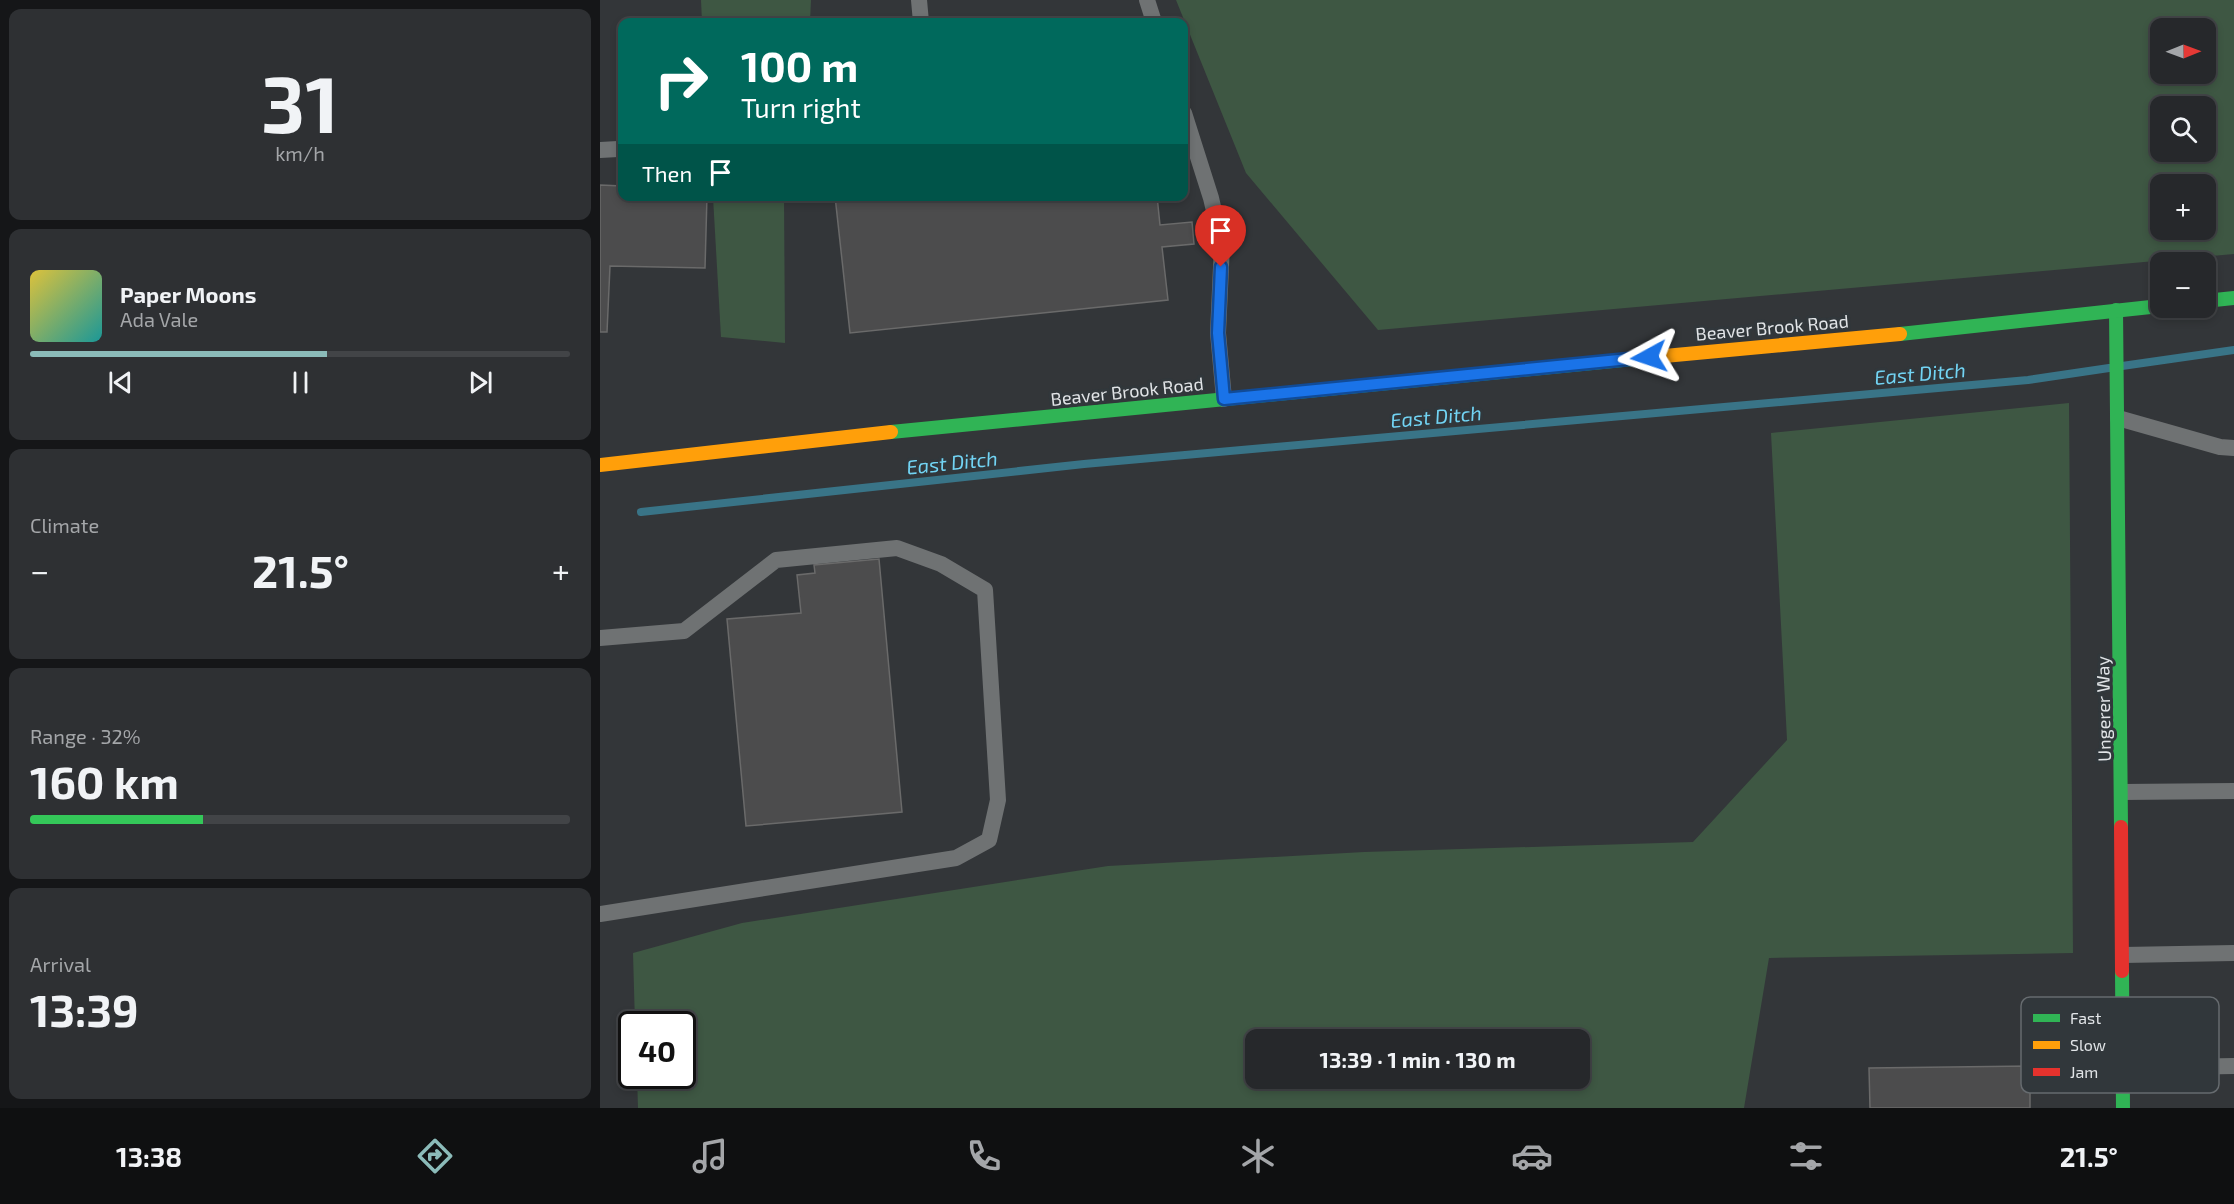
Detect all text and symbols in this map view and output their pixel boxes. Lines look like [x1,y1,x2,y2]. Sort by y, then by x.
north arrow [2150,18,2216,84]
map controls [2150,18,2216,318]
text: 100 m [741,40,858,90]
icon: right [642,42,720,120]
text: 31 [261,55,339,149]
text: Turn right [741,91,861,123]
button: search [2150,96,2216,162]
text: km/h [275,141,325,165]
icon: arrive [704,156,737,189]
text: Then [642,160,692,186]
button: + [2150,174,2216,240]
pin [1195,205,1246,267]
icon: arrive [1204,214,1237,247]
button: − [2150,252,2216,318]
text: Paper Moons [120,281,256,307]
text: Ada Vale [120,307,198,331]
street label: Beaver Brook Road [1694,309,1850,345]
position arrow [1617,325,1681,389]
water label: East Ditch [1873,357,1967,389]
icon: previous [104,366,137,399]
icon: pause [284,366,317,399]
icon: next [464,366,497,399]
street label: Beaver Brook Road [1049,372,1205,410]
water label: East Ditch [1389,400,1483,432]
water label: East Ditch [905,445,999,479]
text: Climate [30,513,99,537]
text: 21.5° [252,543,349,597]
text: − [30,550,49,590]
text: + [552,550,570,590]
street label: Ungerer Way [2091,656,2115,762]
text: Range · 32% [30,724,141,748]
text: 160 km [30,754,179,808]
text: Arrival [30,952,91,976]
text: 13:39 [30,982,139,1036]
legend [2021,997,2219,1093]
text: Fast [2070,1008,2101,1027]
speed limit sign: 40 [618,1011,696,1089]
text: Slow [2070,1035,2106,1054]
text: 13:39 · 1 min · 130 m [1319,1046,1516,1072]
text: Jam [2070,1062,2098,1081]
icon: directions [414,1135,456,1177]
icon: music [689,1135,731,1177]
icon: phone [963,1135,1005,1177]
icon: climate [1237,1135,1279,1177]
icon: car [1511,1135,1553,1177]
icon: filters [1785,1135,1827,1177]
text: 13:38 [116,1140,182,1172]
text: 21.5° [2060,1140,2118,1172]

